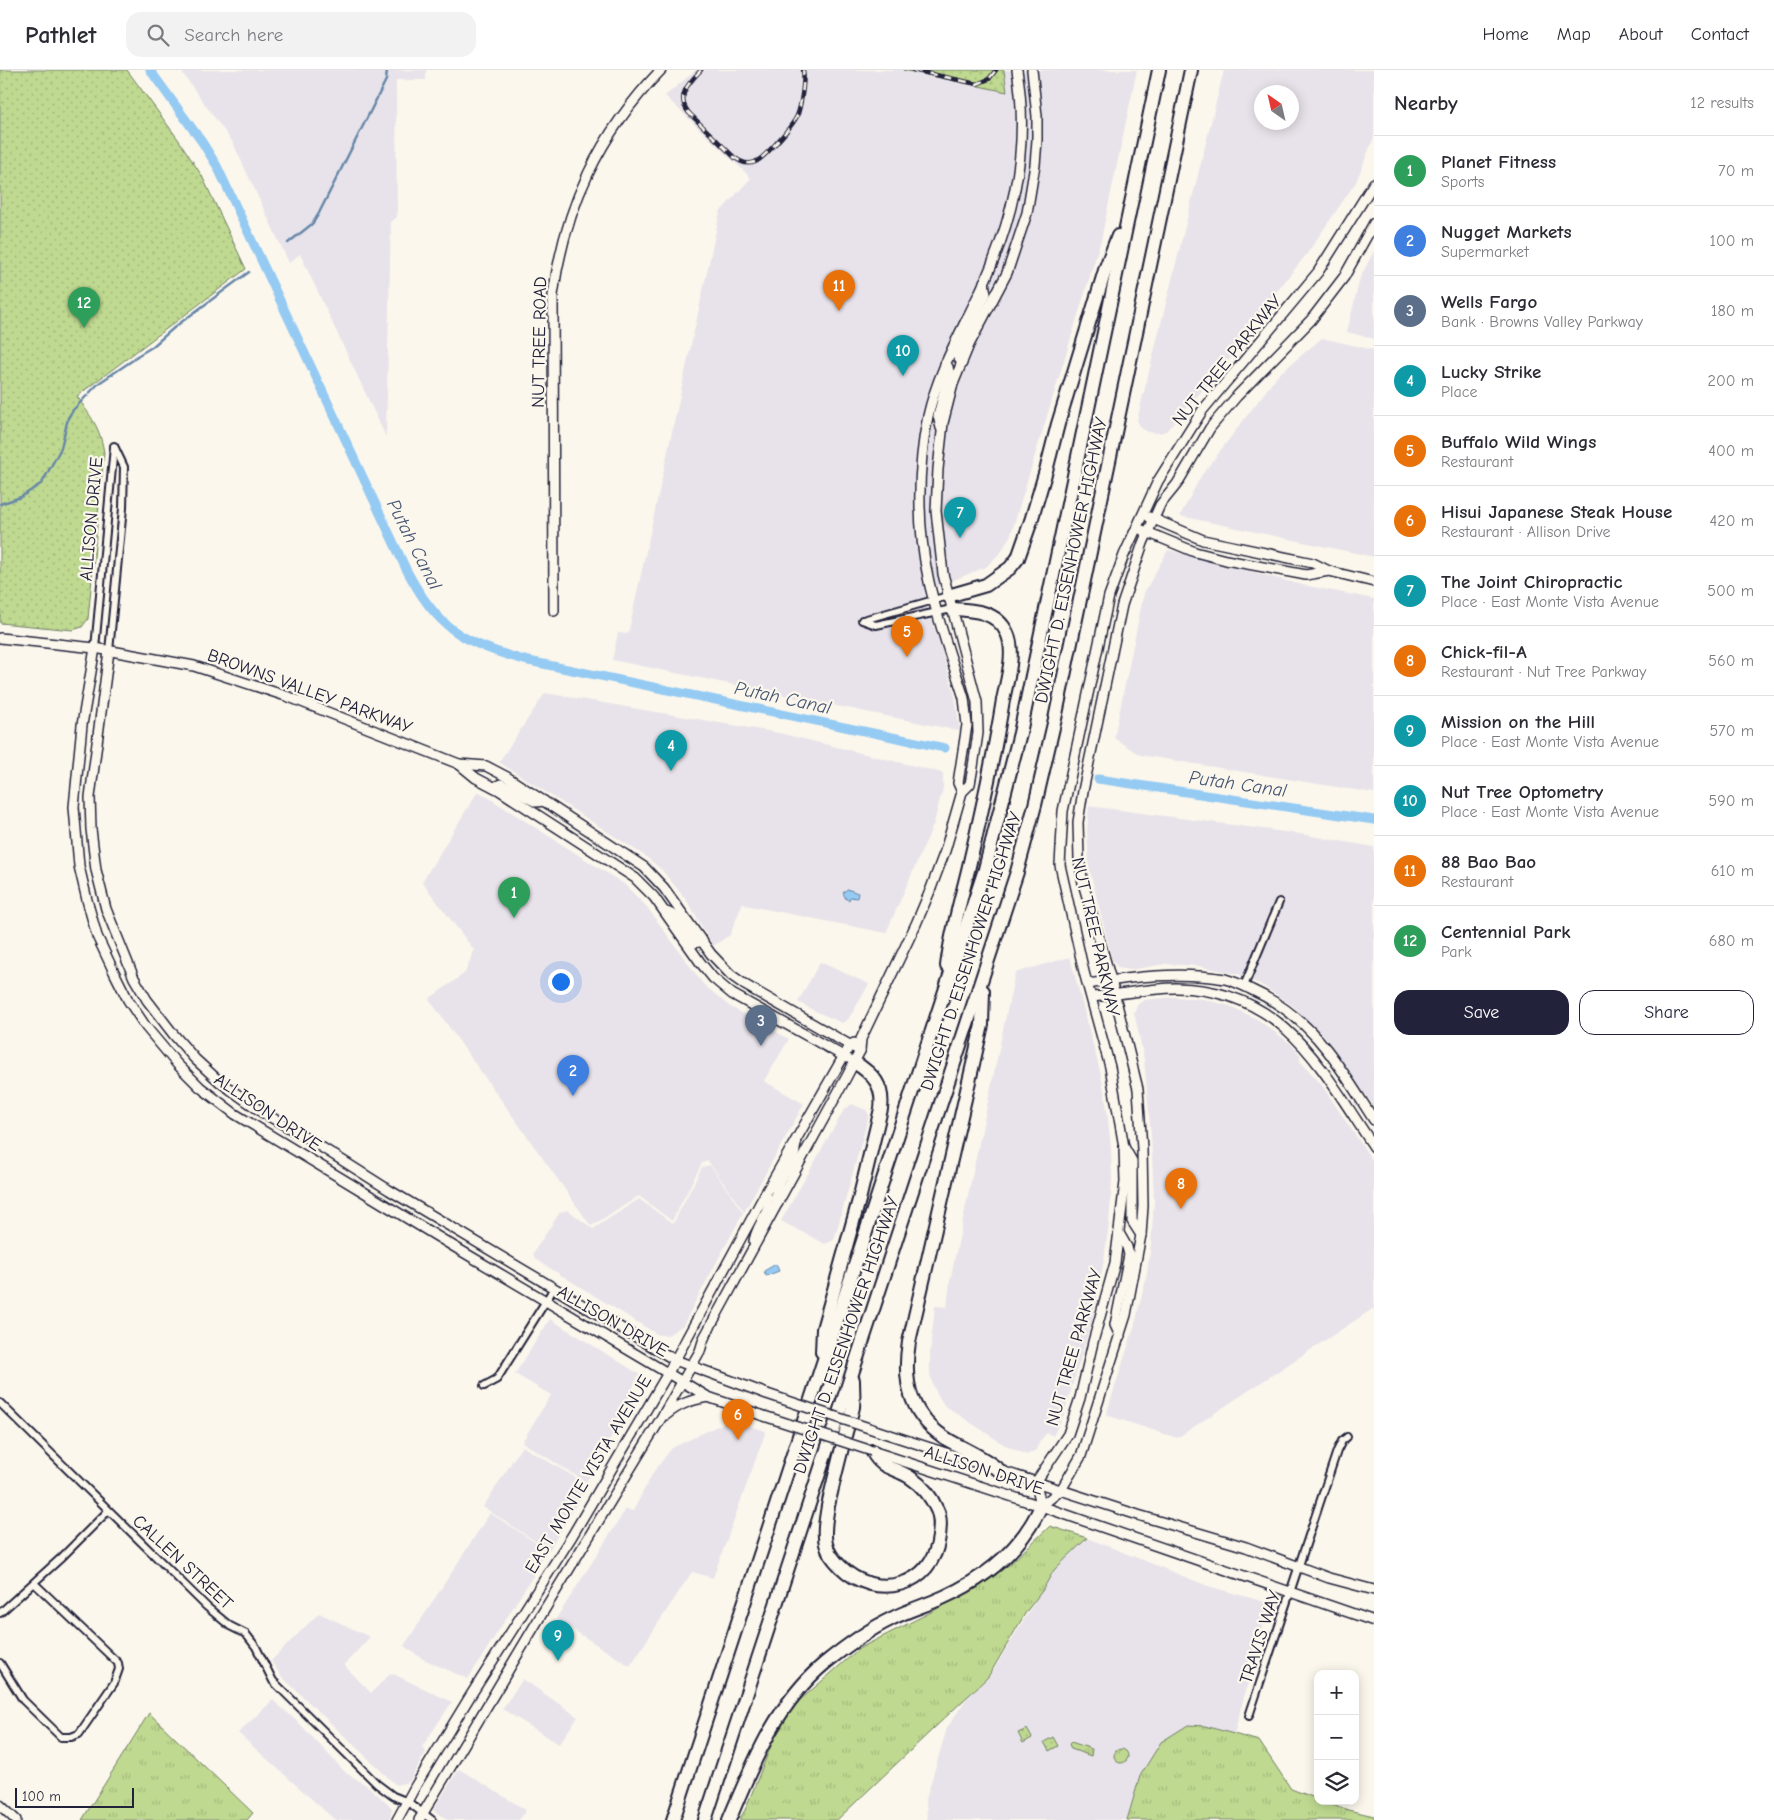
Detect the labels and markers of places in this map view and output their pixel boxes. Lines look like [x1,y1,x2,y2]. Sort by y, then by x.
pin: 11 [823,270,855,311]
pin: 12 [68,287,100,328]
pin: 10 [887,335,919,376]
pin: 7 [944,497,976,538]
pin: 5 [891,616,923,657]
pin: 4 [655,730,687,771]
pin: 1 [498,877,530,918]
pin: 3 [745,1005,777,1046]
pin: 2 [557,1055,589,1096]
pin: 8 [1165,1168,1197,1209]
pin: 6 [722,1399,754,1440]
pin: 9 [542,1620,574,1661]

